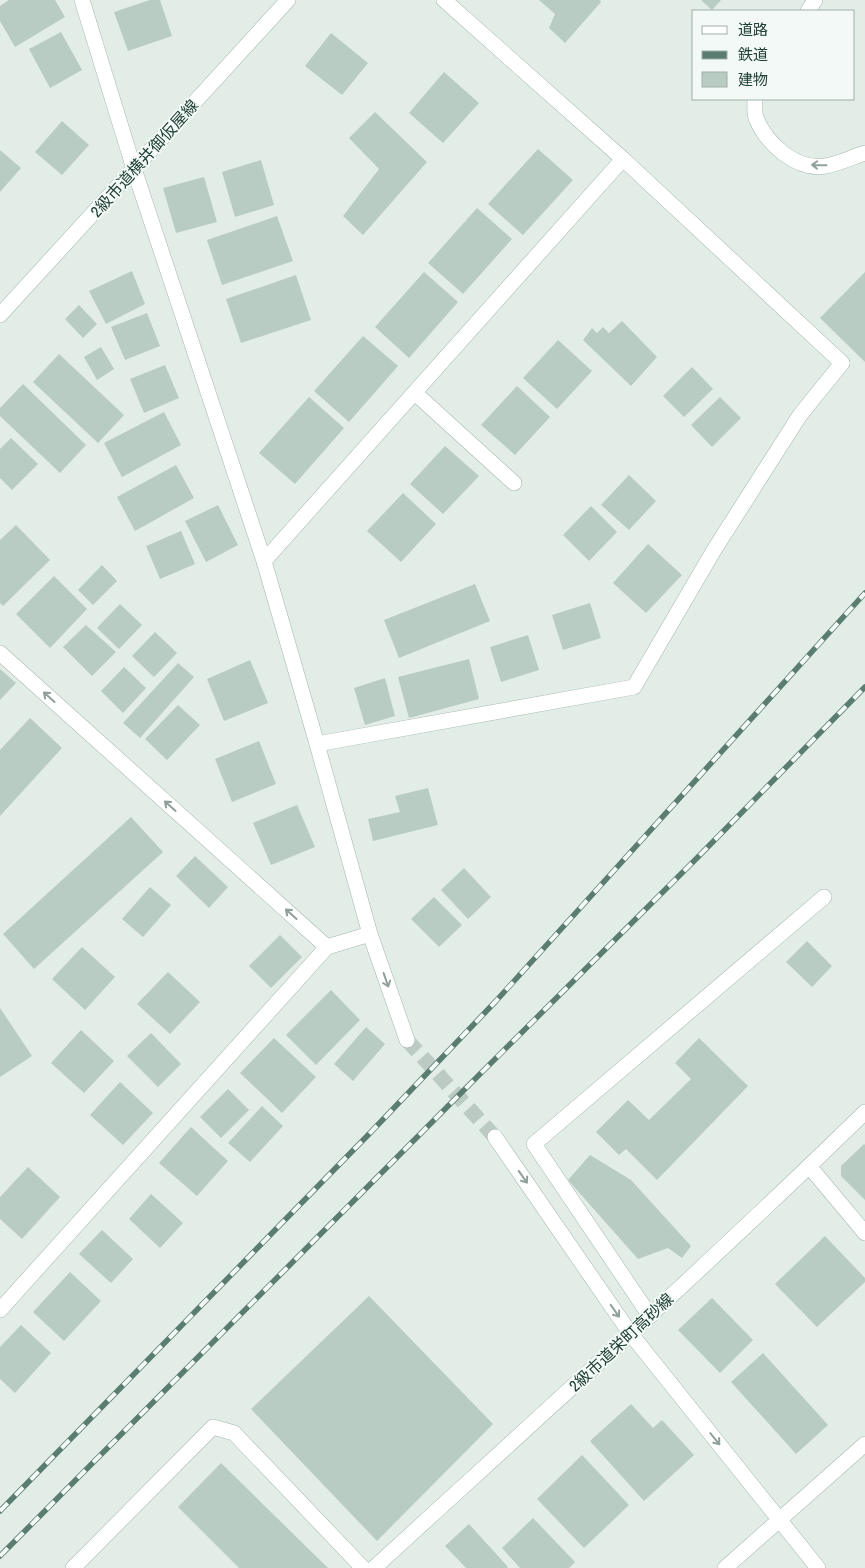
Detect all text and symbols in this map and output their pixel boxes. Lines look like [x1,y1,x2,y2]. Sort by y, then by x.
legend [692,10,855,100]
text: 道路 [738,19,768,40]
text: 鉄道 [738,44,768,65]
text: 建物 [738,69,768,90]
street label: 2級市道横井御仮屋線 [85,94,203,222]
one-way arrow [811,161,827,170]
one-way arrow [43,691,56,703]
one-way arrow [164,800,177,812]
one-way arrow [285,909,298,920]
one-way arrow [382,972,391,988]
one-way arrow [518,1170,528,1184]
street label: 2級市道栄町高砂線 [564,1288,678,1396]
one-way arrow [610,1304,620,1318]
one-way arrow [710,1432,721,1445]

